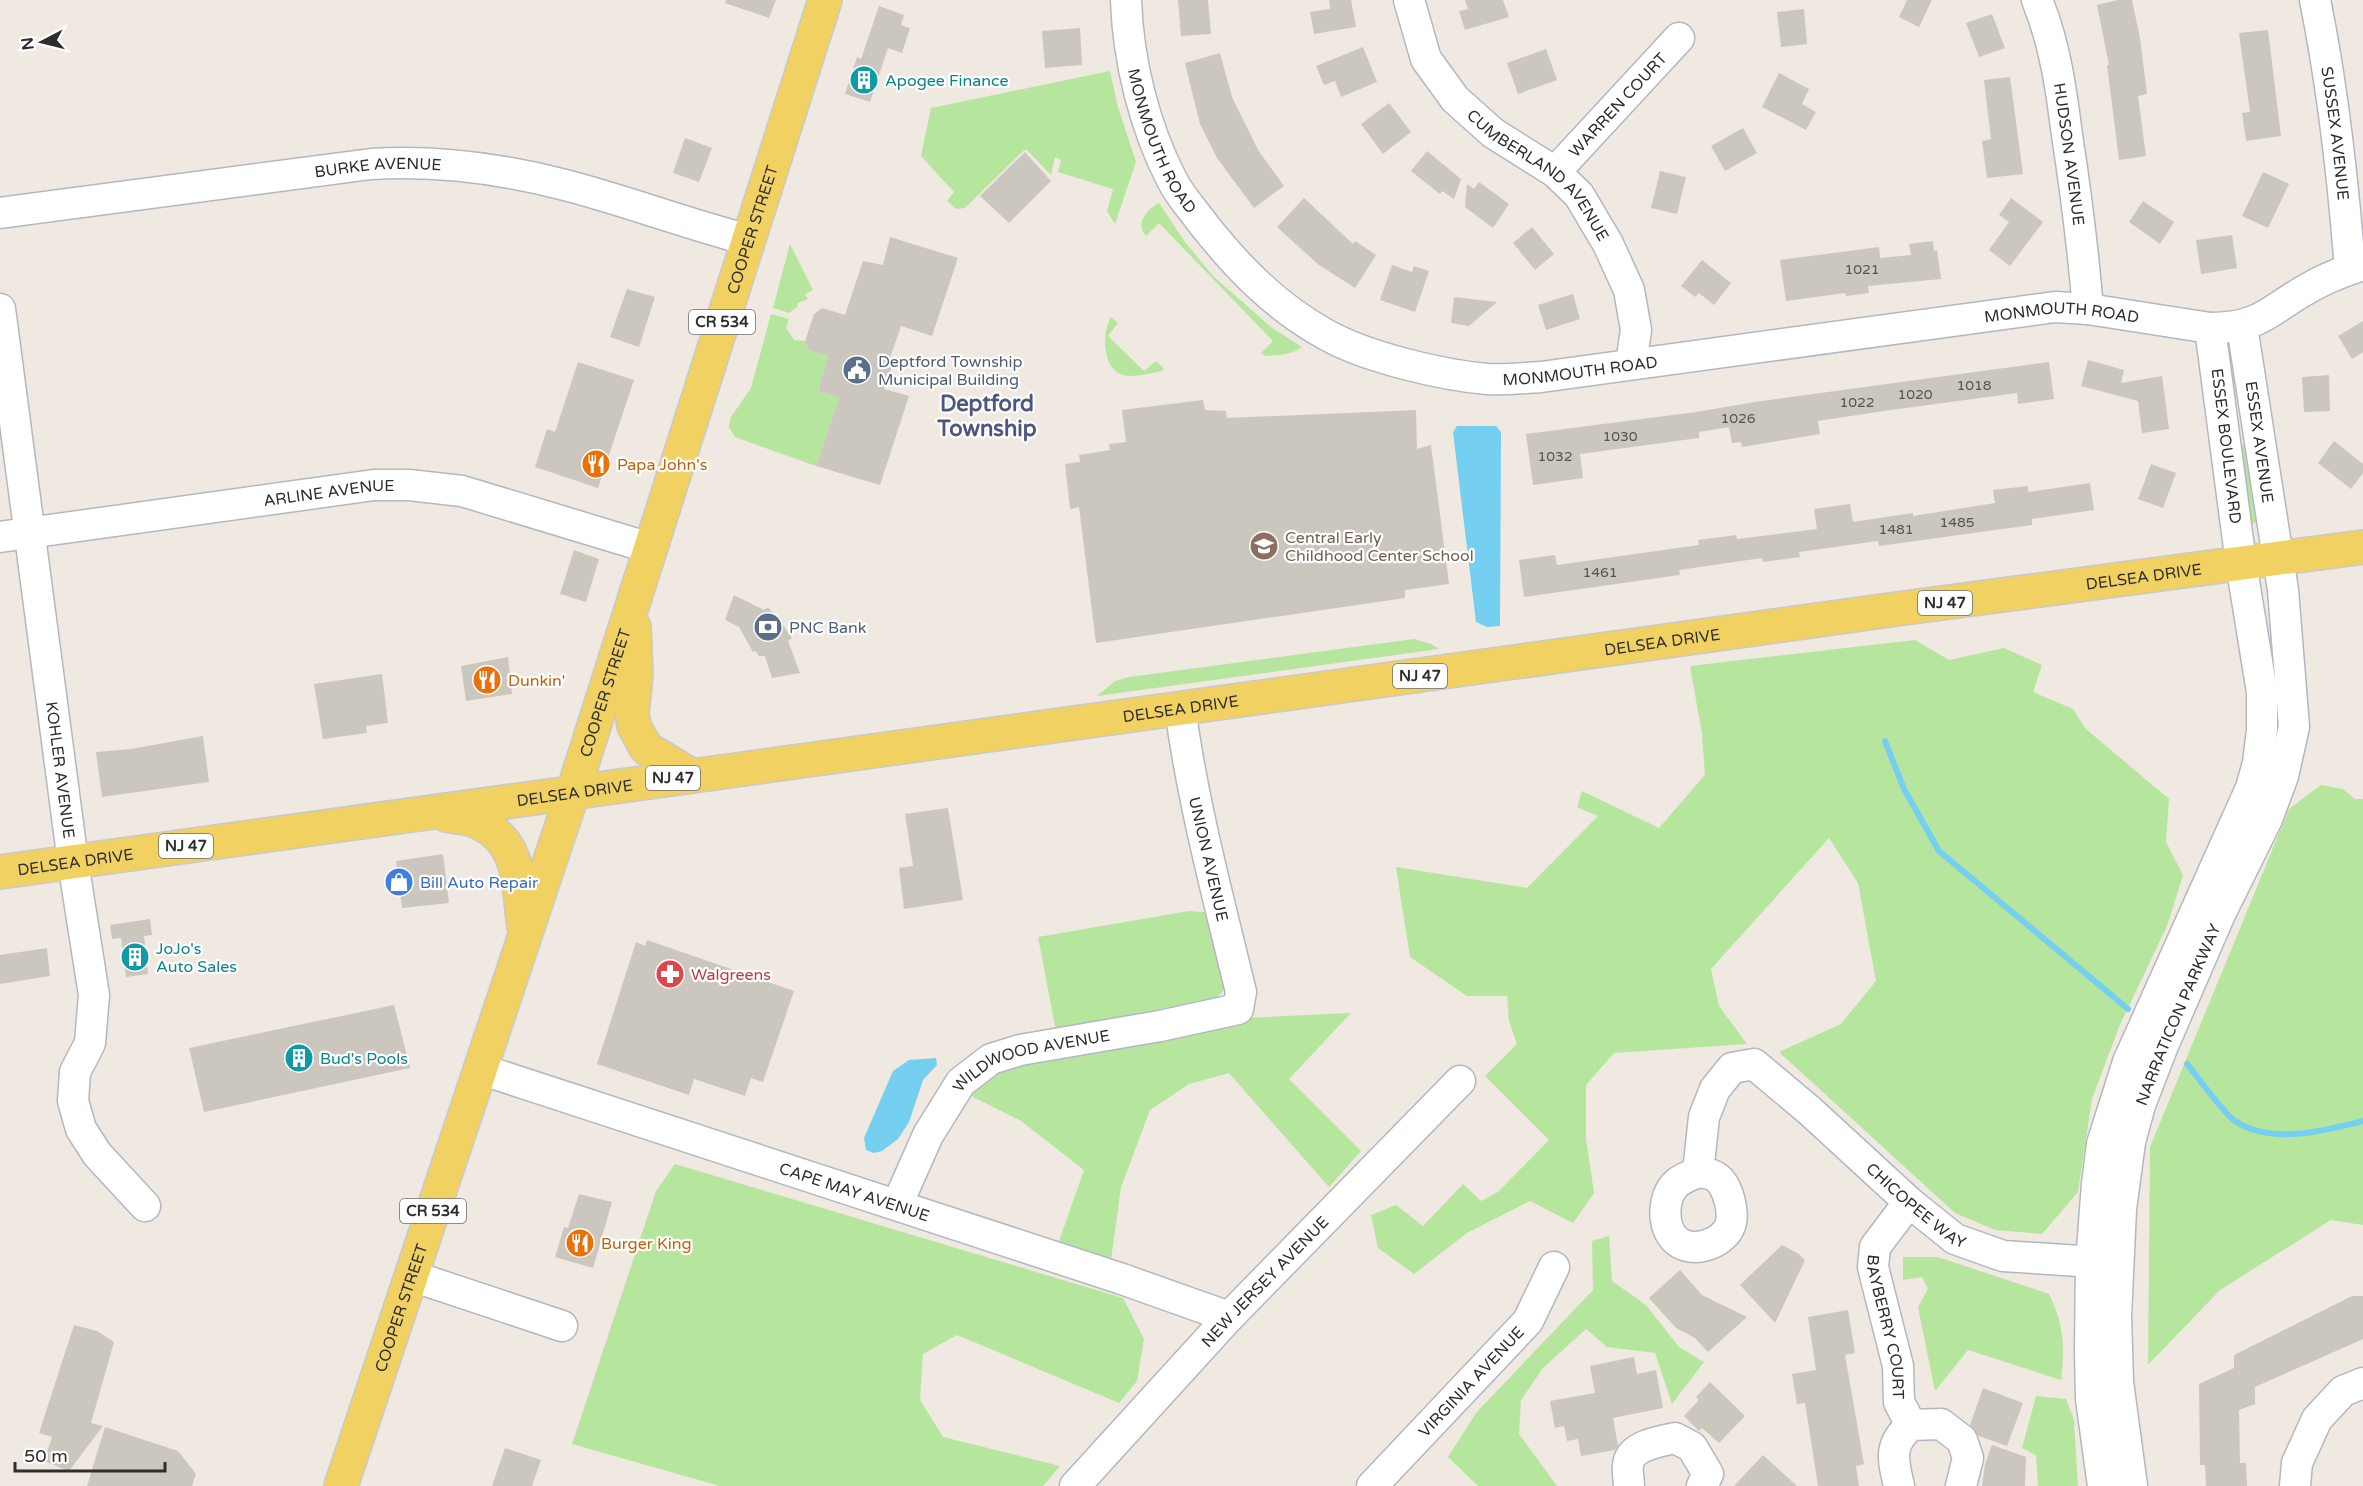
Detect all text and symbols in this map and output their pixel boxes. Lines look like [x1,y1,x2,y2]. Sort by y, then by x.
north arrow [12,12,72,72]
text: N [17,36,39,51]
street label: WARREN COURT [1565,49,1672,162]
building icon: Apogee Finance [848,64,880,96]
street label: SUSSEX AVENUE [2316,65,2353,201]
street label: MONMOUTH ROAD [1123,67,1200,218]
place label: Apogee Finance [885,71,1009,91]
street label: HUDSON AVENUE [2049,81,2088,227]
street label: CUMBERLAND AVENUE [1462,105,1613,245]
street label: BURKE AVENUE [313,154,442,182]
street label: COOPER STREET [723,163,783,297]
house number: 1021 [1844,261,1880,278]
street label: MONMOUTH ROAD [1983,298,2140,328]
road number: CR 534 [689,310,755,334]
place label: Deptford Township Municipal Building [878,352,1023,390]
street label: MONMOUTH ROAD [1502,352,1659,390]
public building icon: Deptford Township Municipal Building [841,354,873,386]
street label: ESSEX BOULEVARD [2207,367,2245,525]
house number: 1018 [1956,377,1992,394]
street label: ESSEX AVENUE [2241,380,2277,504]
house number: 1020 [1897,386,1933,403]
district label: Deptford Township [936,391,1037,442]
house number: 1022 [1839,394,1875,411]
house number: 1026 [1720,410,1756,427]
house number: 1030 [1602,428,1638,445]
restaurant icon: Papa John's [580,448,612,480]
house number: 1032 [1537,448,1573,465]
place label: Papa John's [617,455,707,475]
street label: ARLINE AVENUE [262,476,394,511]
house number: 1485 [1939,514,1975,531]
house number: 1481 [1878,521,1914,538]
place label: Central Early Childhood Center School [1285,528,1474,566]
school or university icon: Central Early Childhood Center School [1248,530,1280,562]
street label: DELSEA DRIVE [2085,560,2203,595]
house number: 1461 [1582,564,1618,581]
road number: NJ 47 [1918,591,1972,615]
bank icon: PNC Bank [752,611,784,643]
place label: PNC Bank [789,618,867,638]
street label: DELSEA DRIVE [1603,625,1722,660]
street label: COOPER STREET [576,626,635,760]
restaurant icon: Dunkin' [471,664,503,696]
road number: NJ 47 [1393,664,1447,688]
place label: Dunkin' [508,671,565,691]
street label: DELSEA DRIVE [1122,691,1240,727]
street label: KOHLER AVENUE [41,700,79,840]
road number: NJ 47 [646,766,700,790]
street label: DELSEA DRIVE [515,775,634,811]
street label: UNION AVENUE [1184,795,1232,923]
road number: NJ 47 [159,834,213,858]
street label: DELSEA DRIVE [16,845,135,880]
shop icon: Bill Auto Repair [383,866,415,898]
place label: Bill Auto Repair [420,873,539,893]
street label: NARRATICON PARKWAY [2132,921,2226,1109]
place label: JoJo's Auto Sales [156,939,237,977]
building icon: JoJo's Auto Sales [119,941,151,973]
pharmacy icon: Walgreens [654,958,686,990]
place label: Walgreens [691,965,771,985]
street label: WILDWOOD AVENUE [949,1026,1111,1096]
building icon: Bud's Pools [283,1042,315,1074]
place label: Bud's Pools [320,1049,408,1069]
street label: CAPE MAY AVENUE [777,1159,932,1226]
street label: CHICOPEE WAY [1862,1159,1969,1253]
road number: CR 534 [400,1199,466,1223]
street label: NEW JERSEY AVENUE [1197,1212,1333,1352]
restaurant icon: Burger King [564,1227,596,1259]
place label: Burger King [601,1234,692,1254]
street label: COOPER STREET [371,1241,432,1375]
street label: BAYBERRY COURT [1862,1253,1908,1400]
street label: VIRGINIA AVENUE [1415,1322,1529,1442]
scale bar [15,1435,165,1473]
text: 50 m [24,1445,68,1467]

